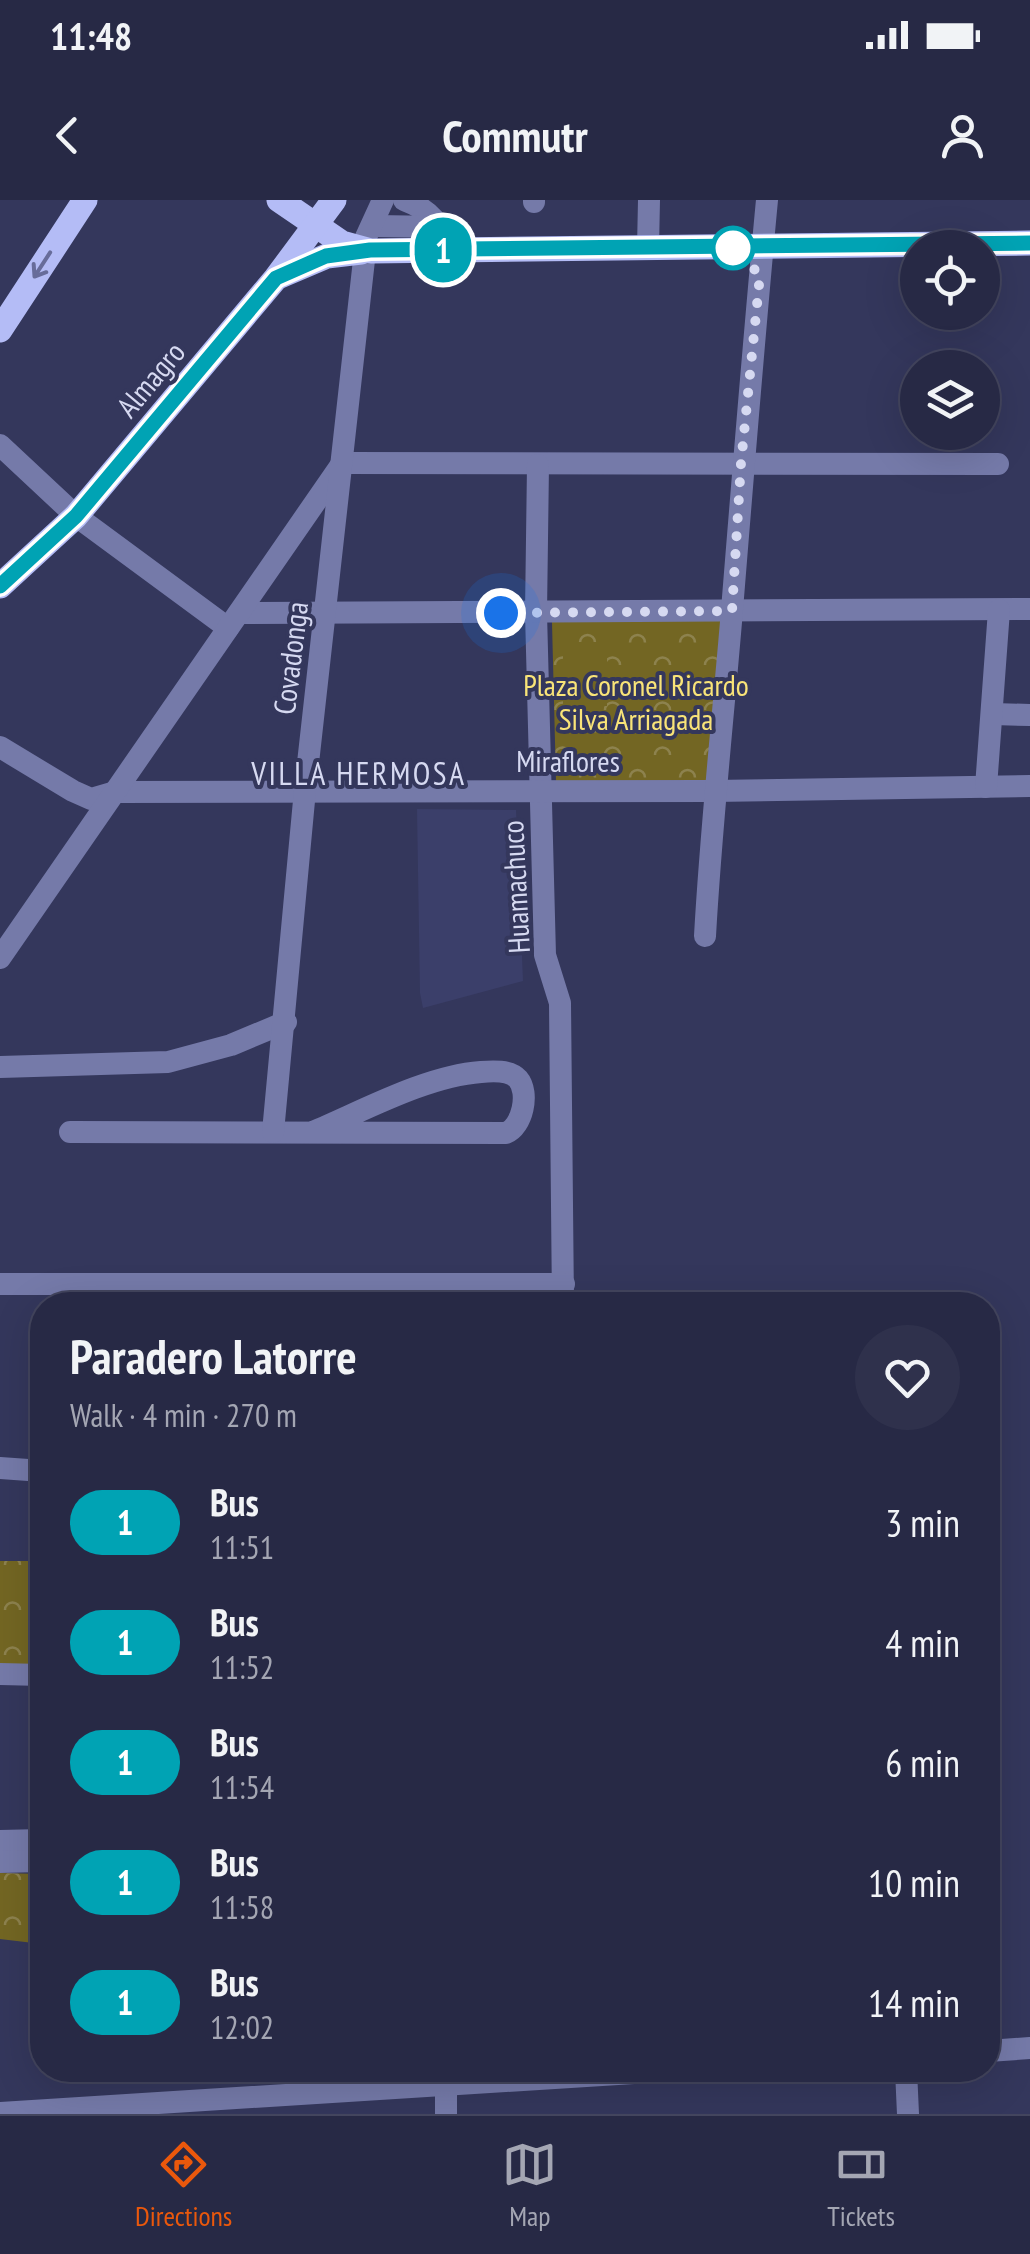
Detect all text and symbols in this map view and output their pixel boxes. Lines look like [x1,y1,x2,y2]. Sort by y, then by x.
text: 11:48 [50,11,132,60]
text: Commutr [442,106,588,164]
icon: back [40,108,95,163]
icon: person [935,108,990,163]
line badge: 1 [410,218,476,282]
text: 1 [435,227,451,273]
unlabelled marker [712,227,754,269]
map controls [900,230,1000,450]
button: locate [900,230,1000,330]
one-way arrow [32,250,53,279]
street label: Almagro [107,333,193,425]
button: layers [900,350,1000,450]
your location [476,588,526,638]
street label: Covadonga [264,599,316,717]
park label: Plaza Coronel Ricardo Silva Arriagada [523,665,749,738]
street label: Miraflores [516,741,620,780]
district label: VILLA HERMOSA [250,752,467,794]
street label: Huamachuco [492,820,538,954]
text: Paradero Latorre [70,1325,357,1387]
button: heart [855,1325,960,1430]
text: Walk · 4 min · 270 m [70,1394,297,1436]
text: Bus [210,1477,259,1526]
text: 3 min [885,1498,960,1547]
text: 1 [117,1499,133,1545]
text: 11:51 [210,1526,274,1568]
text: Bus [210,1597,259,1646]
text: 4 min [885,1618,960,1667]
text: 1 [117,1619,133,1665]
text: 11:52 [210,1646,274,1688]
text: Bus [210,1717,259,1766]
text: 6 min [885,1738,960,1787]
text: 1 [117,1739,133,1785]
text: 11:54 [210,1766,274,1808]
text: Bus [210,1837,259,1886]
text: 10 min [868,1858,960,1907]
text: 1 [117,1859,133,1905]
text: 11:58 [210,1886,274,1928]
text: Bus [210,1957,259,2006]
text: 14 min [868,1978,960,2027]
text: 1 [117,1979,133,2025]
text: 12:02 [210,2006,274,2048]
tab: Directions [135,2137,232,2234]
tab: Map [502,2137,557,2234]
tab: Tickets [827,2137,895,2234]

